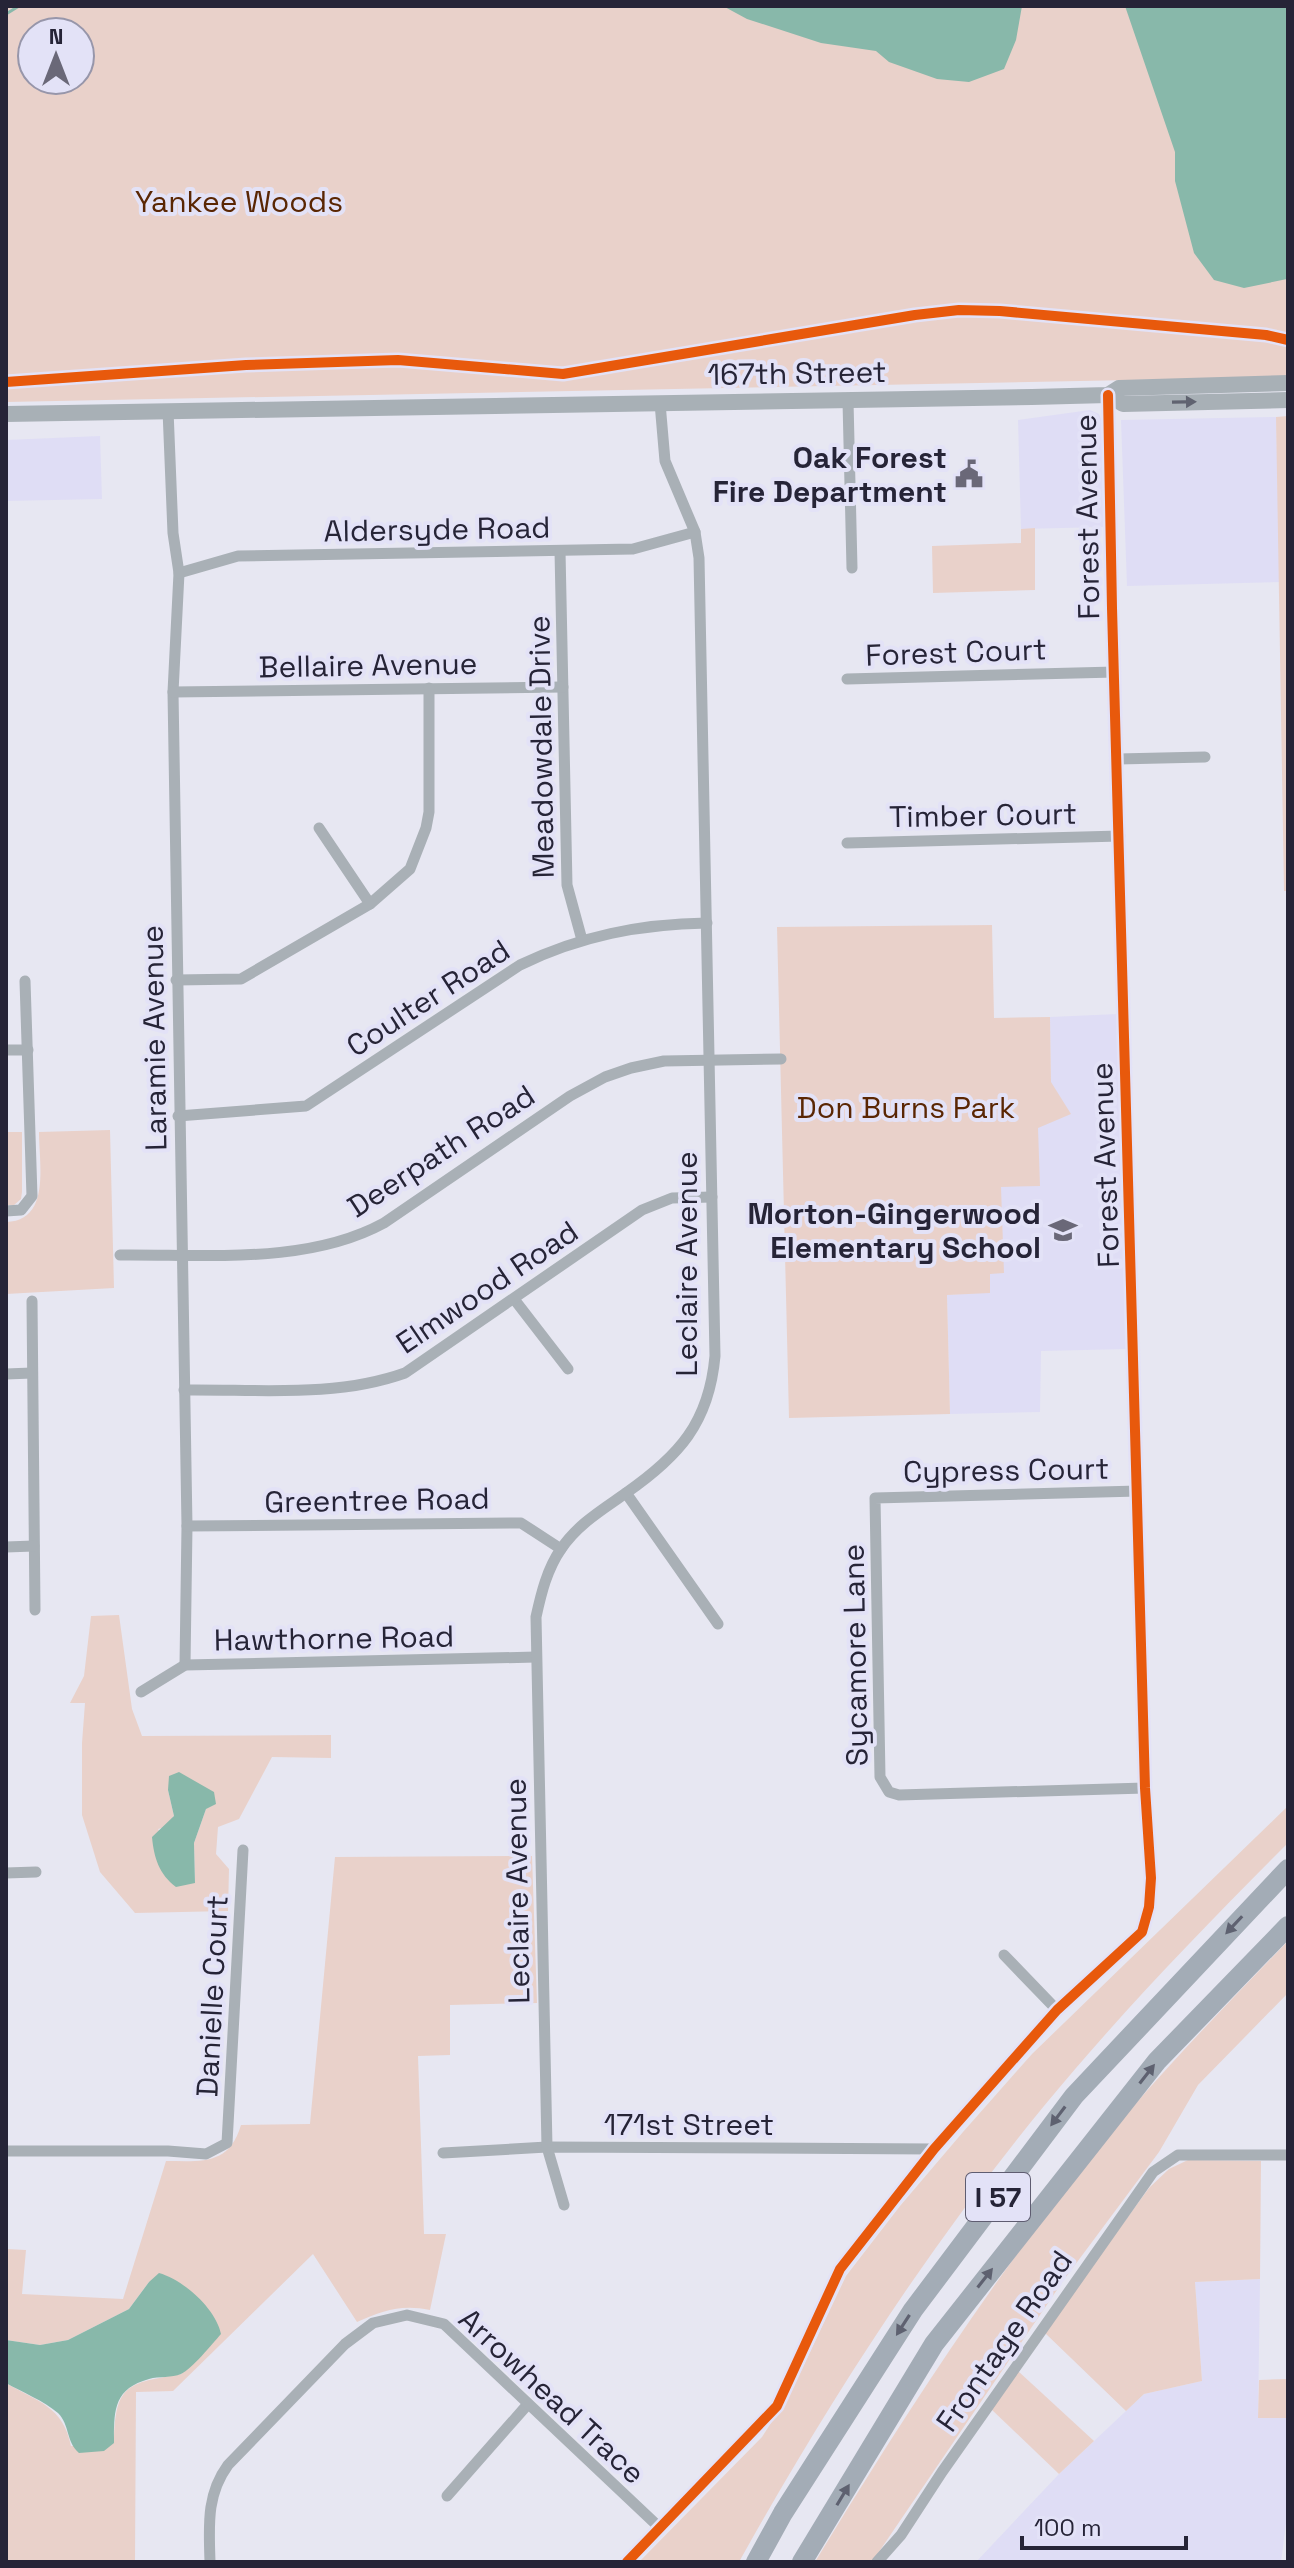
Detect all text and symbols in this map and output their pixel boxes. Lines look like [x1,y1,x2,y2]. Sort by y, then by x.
north arrow [16,16,96,96]
text: N [49,22,63,50]
park label: Yankee Woods [135,182,343,221]
street label: 167th Street [707,352,887,394]
one-way arrow [1172,396,1197,409]
street label: Forest Avenue [1066,414,1108,620]
place label: Oak Forest Fire Department [713,438,947,511]
public building icon: Oak Forest Fire Department [954,459,984,489]
street label: Aldersyde Road [323,508,551,550]
street label: Meadowdale Drive [519,615,563,879]
street label: Forest Court [865,629,1047,675]
street label: Bellaire Avenue [258,644,478,686]
street label: Timber Court [889,794,1077,836]
street label: Laramie Avenue [133,925,175,1151]
street label: Coulter Road [339,931,517,1065]
street label: Forest Avenue [1082,1062,1128,1268]
street label: Deerpath Road [340,1076,542,1226]
park label: Don Burns Park [797,1088,1015,1127]
street label: Leclaire Avenue [667,1151,706,1377]
place label: Morton-Gingerwood Elementary School [747,1194,1041,1267]
street label: Elmwood Road [388,1212,586,1362]
school or university icon: Morton-Gingerwood Elementary School [1048,1215,1078,1245]
street label: Cypress Court [903,1449,1109,1491]
street label: Greentree Road [264,1479,490,1521]
street label: Sycamore Lane [834,1544,876,1766]
street label: Hawthorne Road [214,1616,454,1660]
street label: Leclaire Avenue [496,1778,538,2004]
street label: Danielle Court [187,1894,237,2098]
one-way arrow [1225,1915,1244,1934]
one-way arrow [1138,2064,1155,2085]
street label: 171st Street [604,2105,774,2144]
one-way arrow [1051,2106,1067,2127]
road number: I 57 [966,2173,1030,2221]
street label: Frontage Road [927,2243,1081,2439]
one-way arrow [977,2268,993,2288]
street label: Arrowhead Trace [450,2299,654,2493]
one-way arrow [896,2314,910,2336]
one-way arrow [835,2484,849,2506]
scale bar [1022,2500,1186,2550]
text: 100 m [1034,2512,1102,2543]

